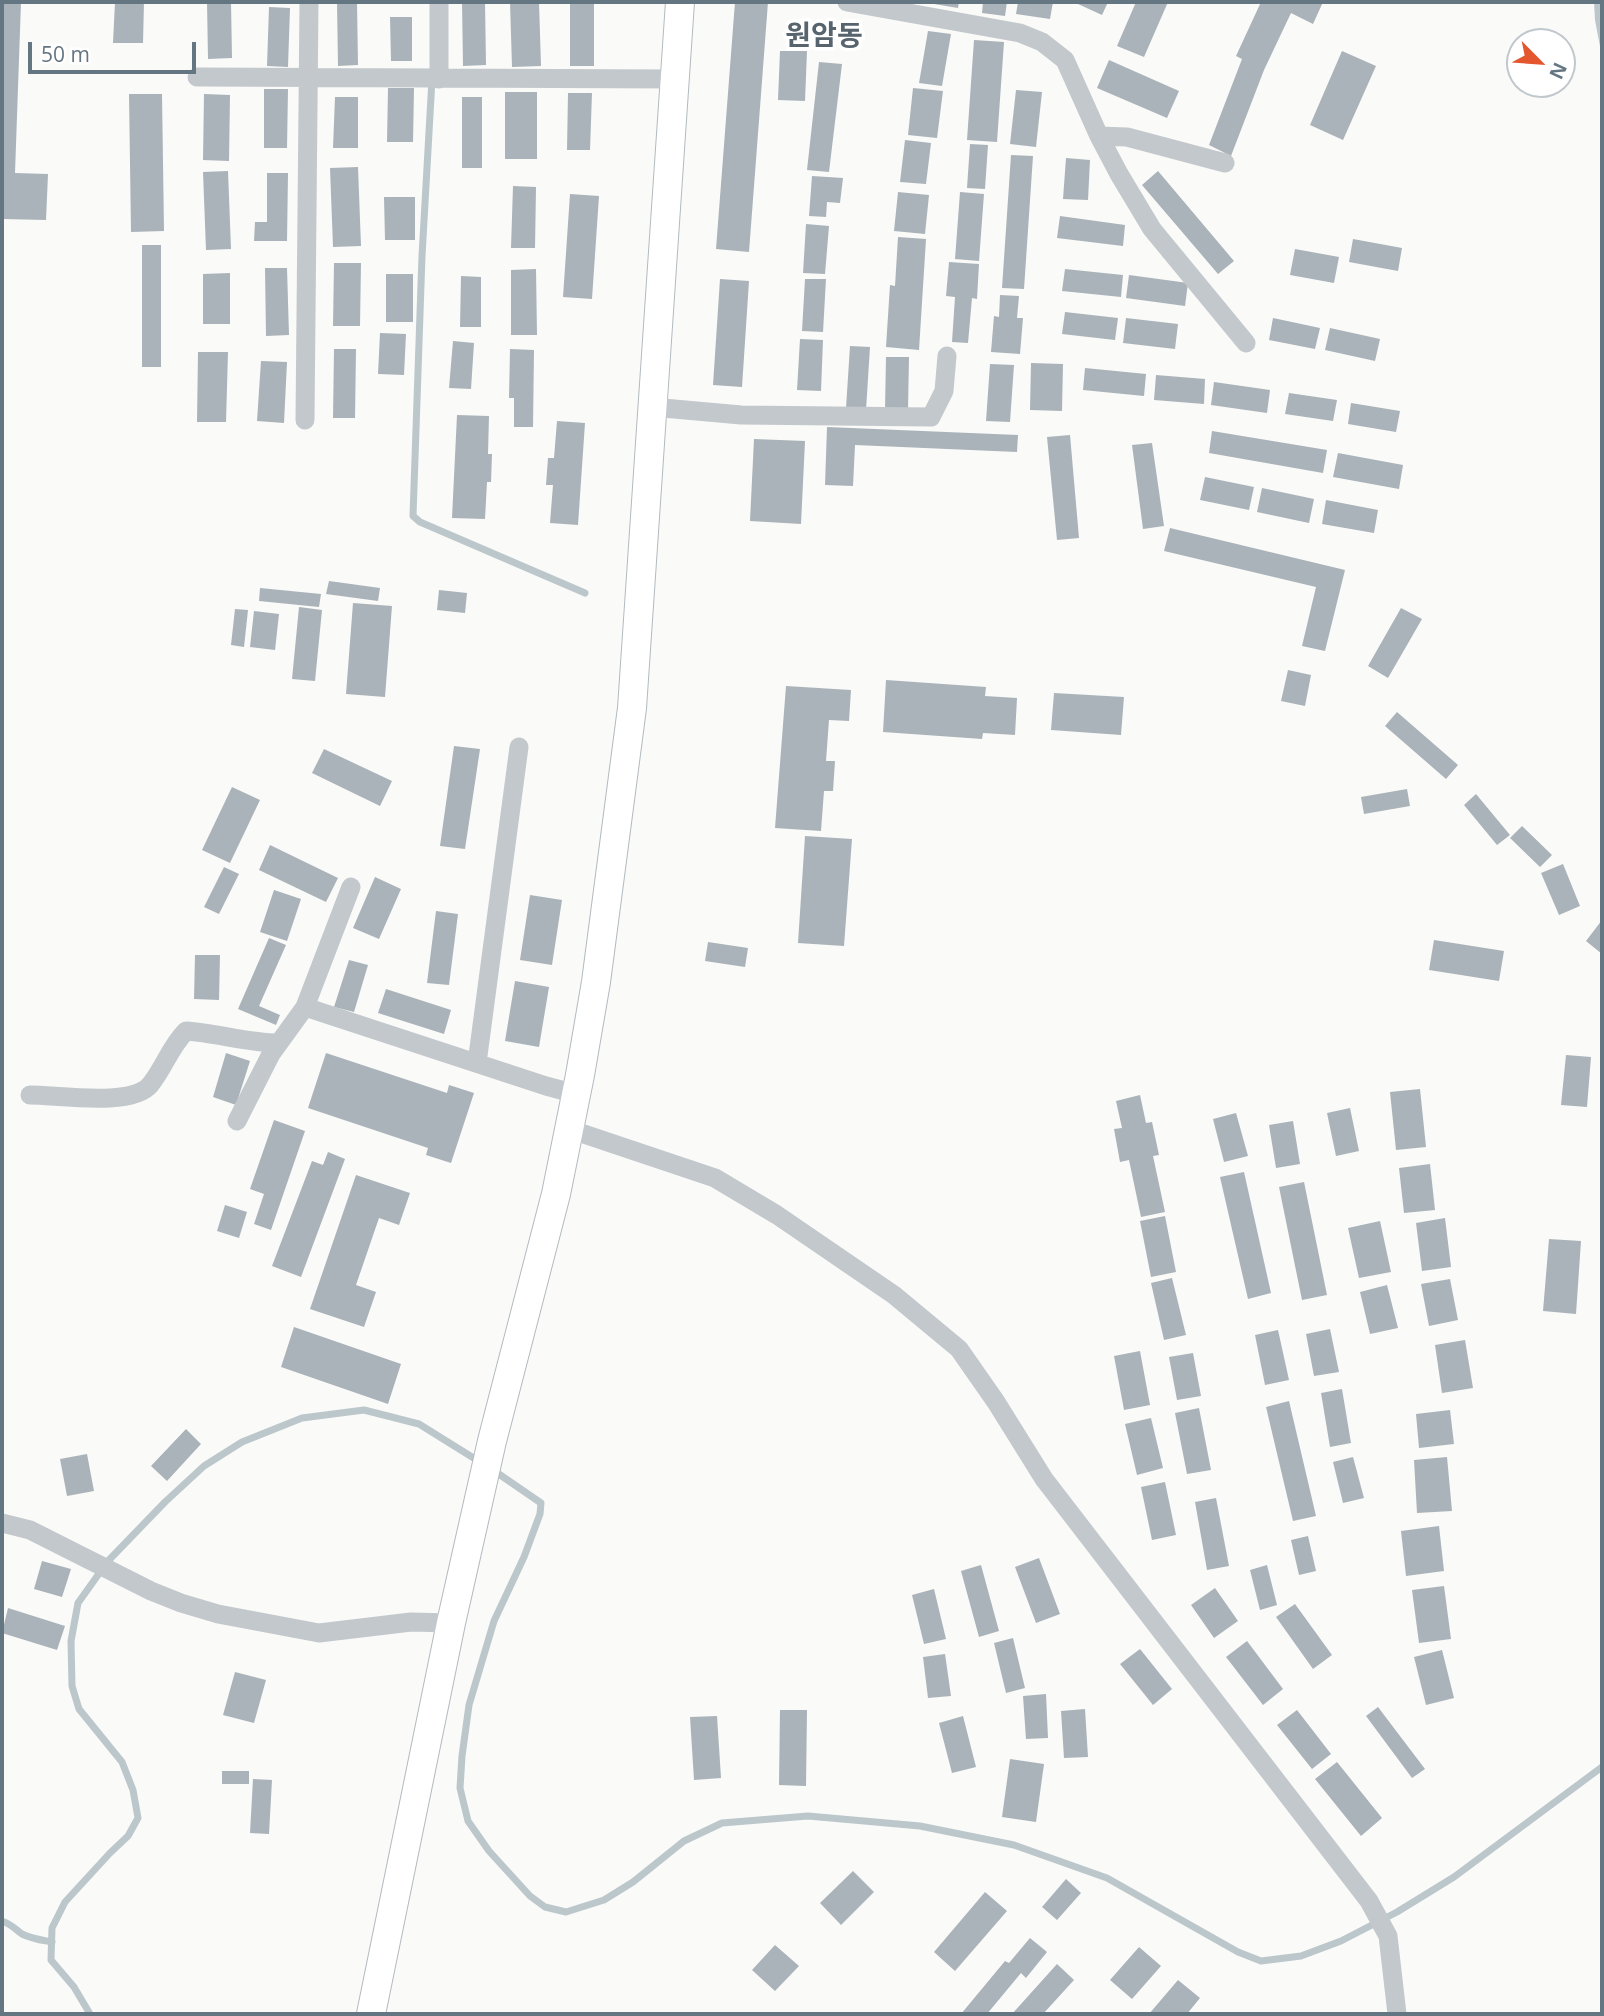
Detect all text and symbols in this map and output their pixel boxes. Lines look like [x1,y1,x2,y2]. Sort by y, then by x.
district label: 원암동 [785,20,863,54]
scale bar [32,28,200,72]
north arrow [1506,28,1576,98]
text: 50 m [41,40,90,68]
text: N [1543,59,1573,84]

